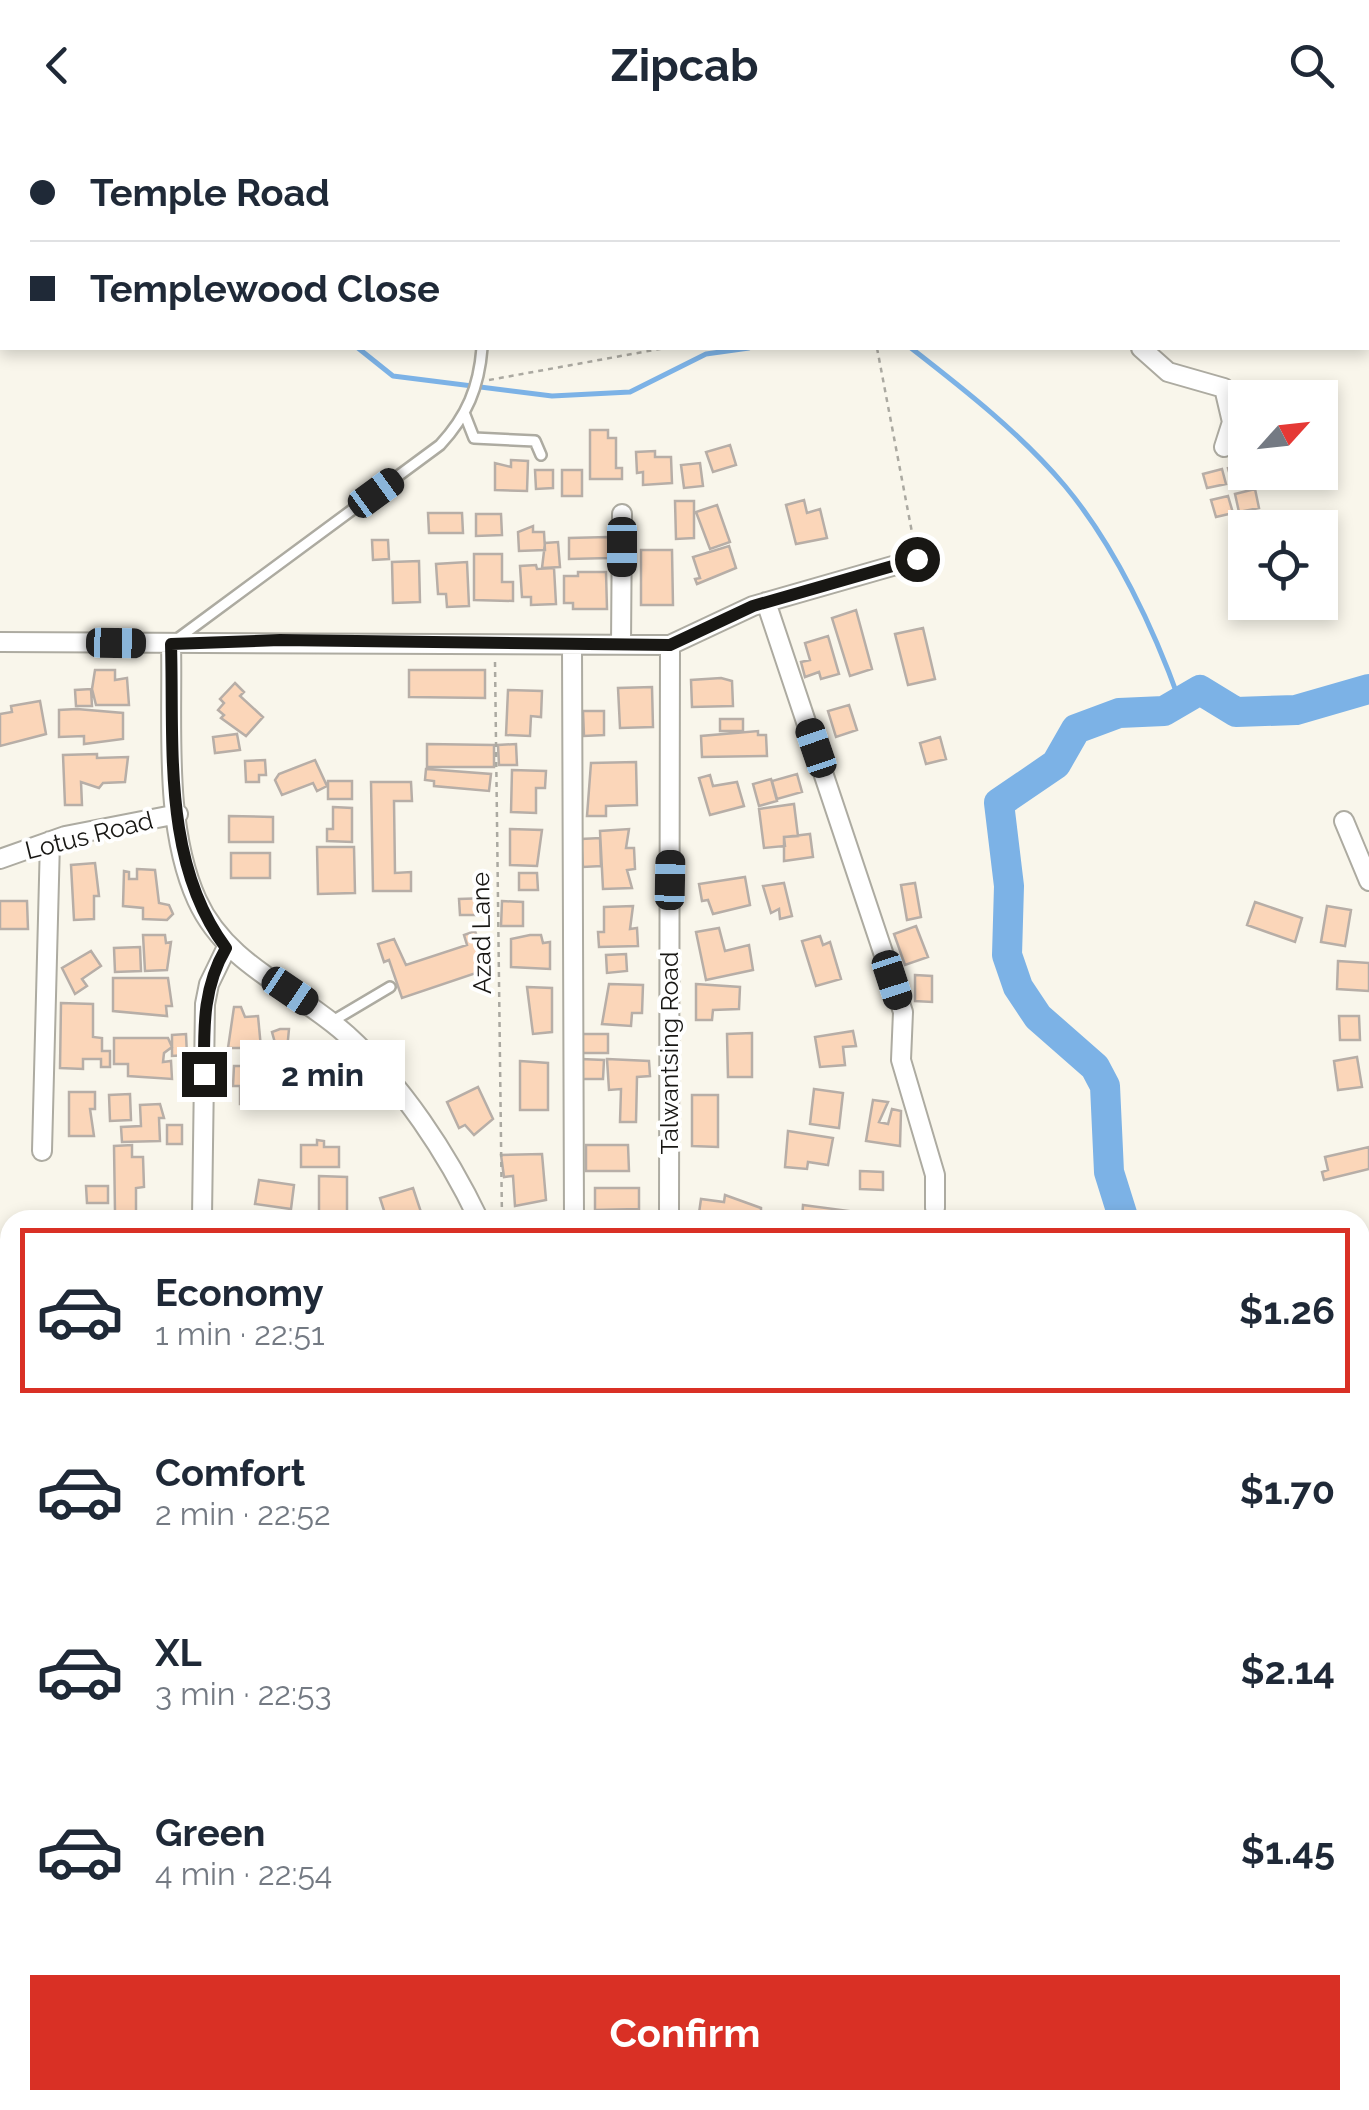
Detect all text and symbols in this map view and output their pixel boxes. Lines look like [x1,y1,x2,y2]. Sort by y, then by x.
icon: back [30,38,85,93]
icon: search [1284,38,1339,93]
text: Zipcab [611,39,758,92]
text: Temple Road [90,170,330,215]
text: Templewood Close [90,266,440,311]
north arrow [1228,380,1338,490]
map controls [1228,380,1338,620]
car [343,463,409,523]
button: locate [1228,510,1338,620]
car [607,517,637,577]
route start [895,537,940,582]
car [86,627,146,659]
car [792,715,840,781]
street label: Lotus Road [22,805,156,865]
car [654,850,686,910]
street label: Azad Lane [465,872,497,994]
car [868,947,916,1013]
street label: Talwantsing Road [654,952,684,1155]
car [257,962,323,1020]
callout: 2 min [239,1039,404,1109]
route end [182,1052,227,1097]
text: 2 min [281,1056,364,1093]
icon: car [35,1266,125,1356]
text: Economy [155,1270,324,1315]
text: $1.26 [1239,1288,1335,1333]
text: 1 min · 22:51 [155,1315,325,1352]
icon: car [35,1446,125,1536]
text: Comfort [155,1450,305,1495]
text: $1.70 [1240,1468,1335,1513]
text: 2 min · 22:52 [155,1495,331,1532]
icon: car [35,1626,125,1716]
text: XL [155,1630,202,1675]
text: $2.14 [1240,1648,1335,1693]
text: 3 min · 22:53 [155,1675,332,1712]
icon: car [35,1806,125,1896]
text: Green [155,1810,265,1855]
text: $1.45 [1241,1828,1335,1873]
text: 4 min · 22:54 [155,1855,332,1892]
button: Confirm [30,1975,1340,2090]

